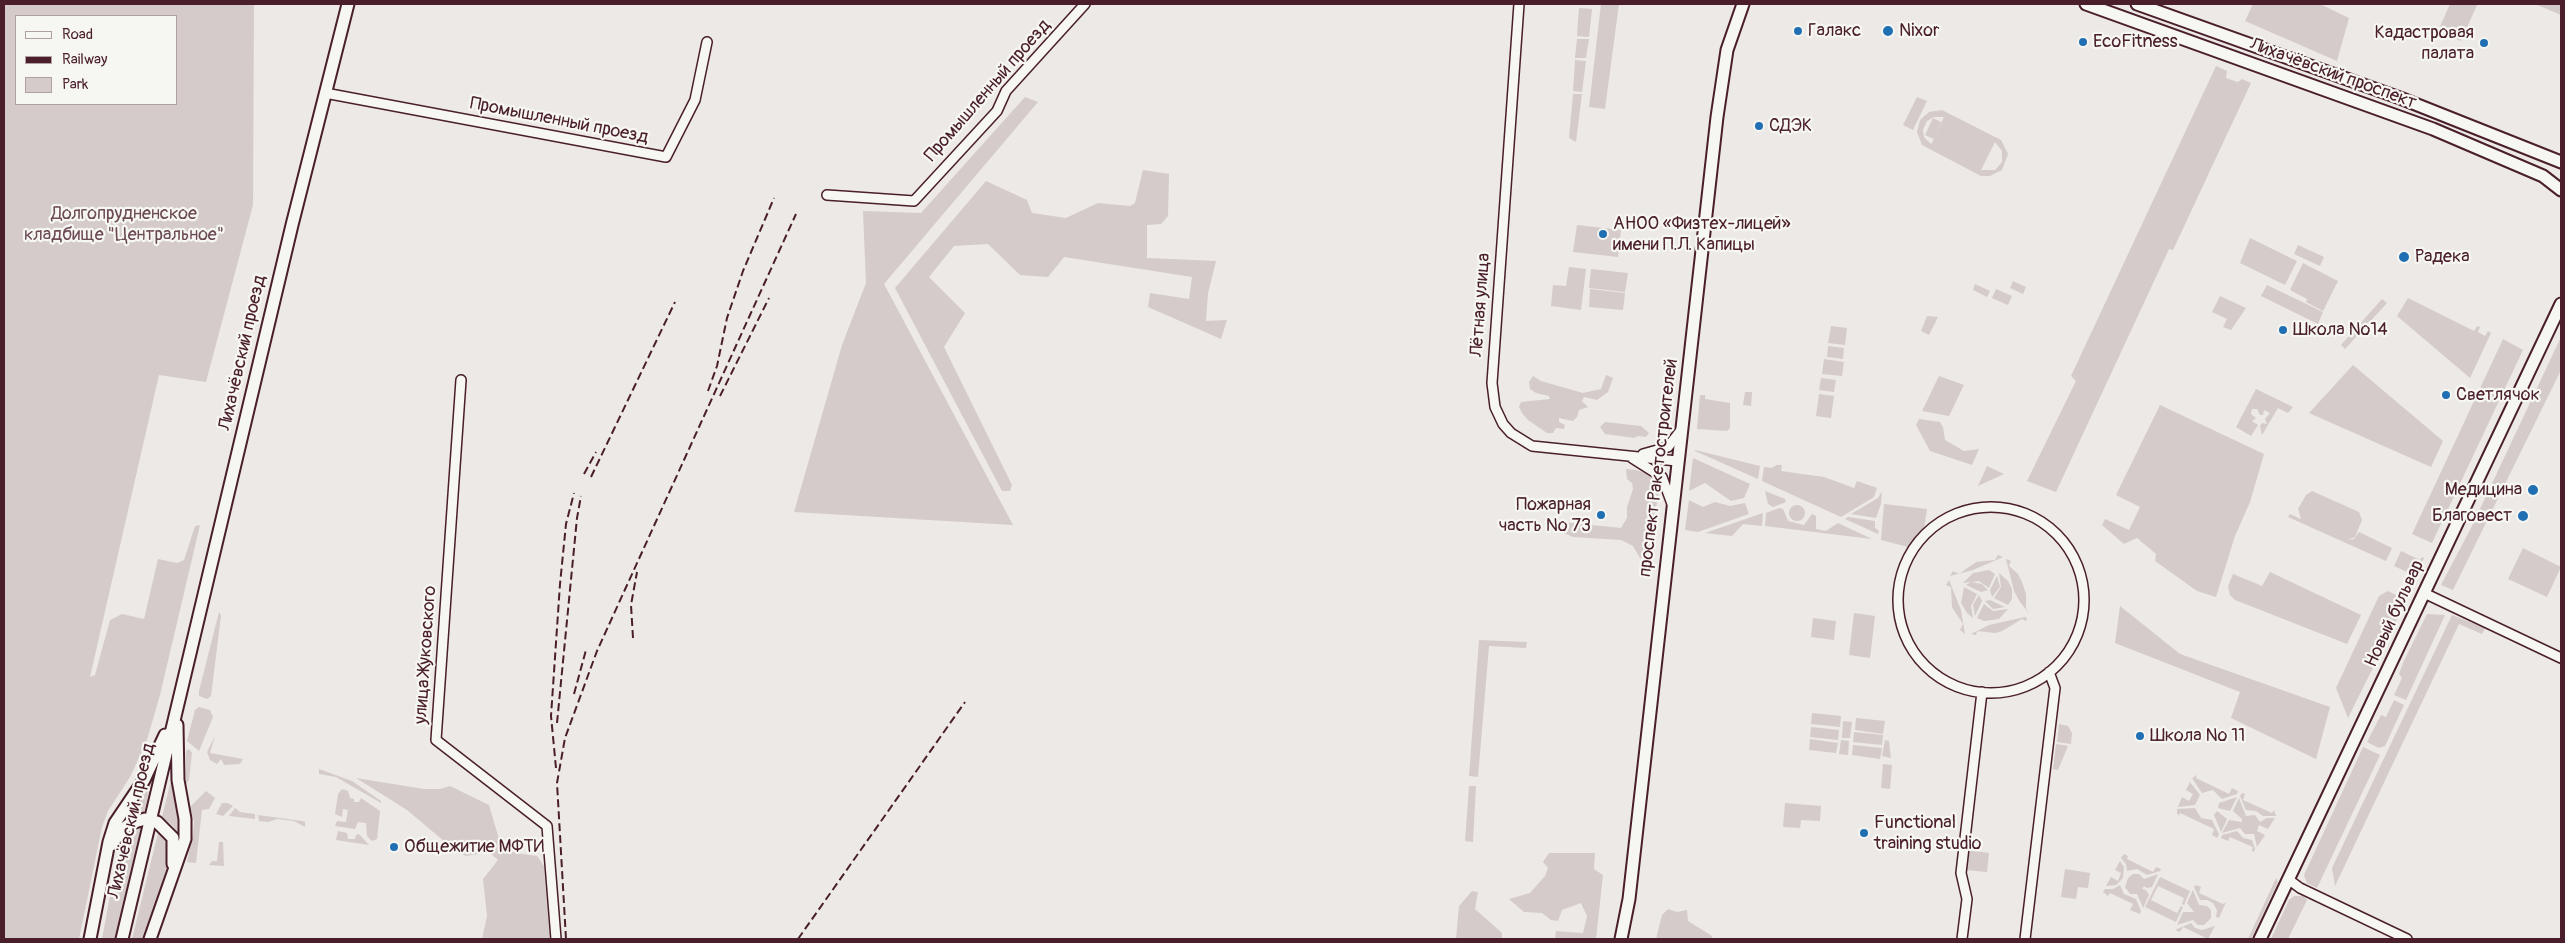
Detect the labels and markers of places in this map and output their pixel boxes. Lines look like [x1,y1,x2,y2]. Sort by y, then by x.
place label: Галакс [1808,20,1861,42]
place label: Nixor [1899,20,1939,42]
place label: Кадастровая палата [2374,22,2474,64]
marker: Nixor [1881,24,1895,38]
marker: Галакс [1792,25,1804,37]
place label: EcoFitness [2093,31,2178,53]
marker: EcoFitness [2077,36,2089,48]
marker: Кадастровая палата [2478,37,2490,49]
place label: СДЭК [1769,115,1812,137]
marker: СДЭК [1753,120,1765,132]
place label: АНОО «Физтех-лицей» имени П.Л. Капицы [1613,213,1790,255]
marker: АНОО «Физтех-лицей» имени П.Л. Капицы [1597,228,1609,240]
place label: Радека [2415,246,2470,268]
marker: Радека [2397,250,2411,264]
place label: Школа №14 [2293,319,2388,341]
marker: Школа №14 [2277,324,2289,336]
place label: Светлячок [2456,384,2540,406]
marker: Светлячок [2440,389,2452,401]
place label: Медицина [2445,479,2522,501]
marker: Медицина [2526,483,2540,497]
place label: Пожарная часть № 73 [1498,494,1591,536]
place label: Благовест [2432,505,2512,527]
marker: Пожарная часть № 73 [1595,509,1607,521]
marker: Благовест [2516,509,2530,523]
place label: Школа № 11 [2150,725,2245,747]
marker: Школа № 11 [2134,730,2146,742]
place label: Functional training studio [1874,812,1981,854]
marker: Functional training studio [1858,827,1870,839]
place label: Общежитие МФТИ [404,836,544,858]
marker: Общежитие МФТИ [388,841,400,853]

